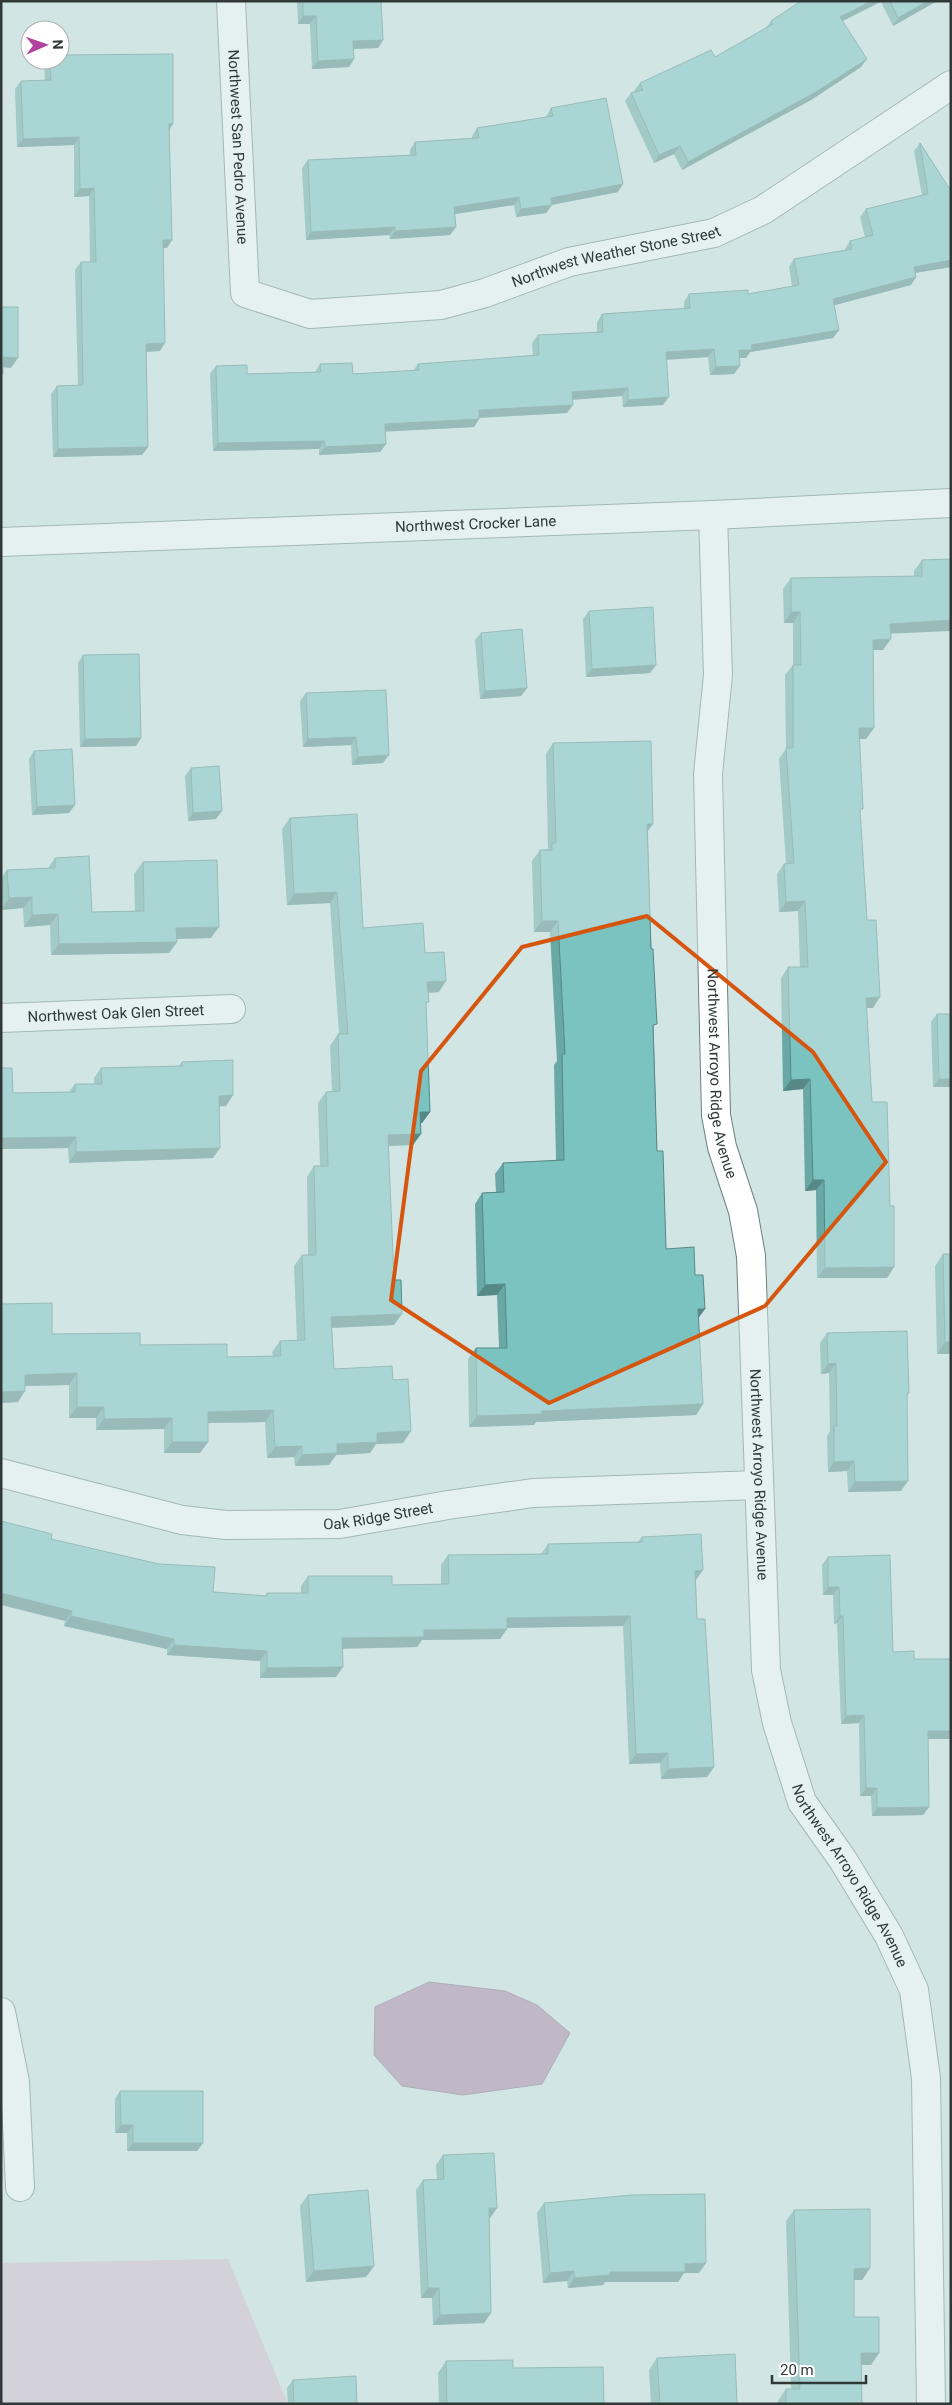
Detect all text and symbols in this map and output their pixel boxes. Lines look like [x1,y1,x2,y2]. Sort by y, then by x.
north arrow [20,20,70,70]
text: N [50,39,66,50]
street label: Northwest San Pedro Avenue [224,49,252,245]
street label: Northwest Weather Stone Street [509,222,724,291]
street label: Northwest Crocker Lane [395,512,557,536]
street label: Northwest Arroyo Ridge Avenue [704,968,741,1181]
street label: Northwest Oak Glen Street [27,1001,205,1026]
street label: Northwest Arroyo Ridge Avenue [746,1368,772,1581]
street label: Oak Ridge Street [323,1499,434,1533]
street label: Northwest Arroyo Ridge Avenue [788,1782,911,1970]
scale bar [772,2352,866,2384]
text: 20 m [780,2361,814,2379]

